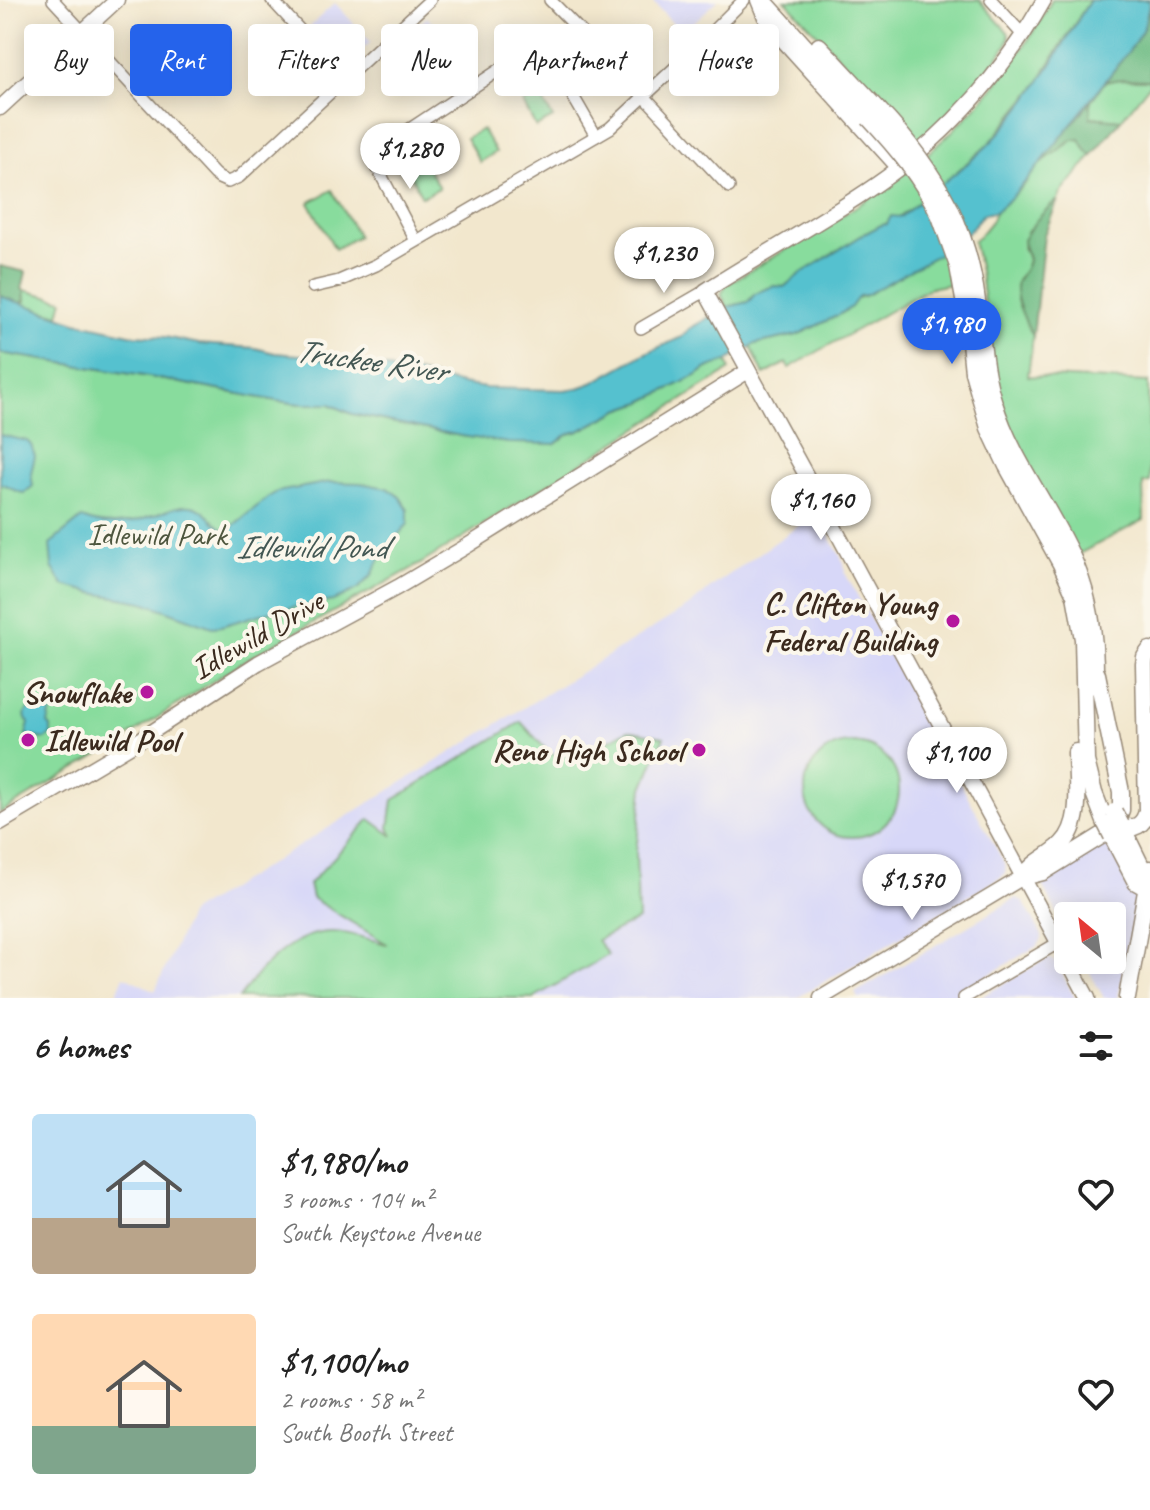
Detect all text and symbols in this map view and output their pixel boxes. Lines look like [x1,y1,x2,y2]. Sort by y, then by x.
chip: Buy [24,24,114,96]
chip: Rent [130,24,232,96]
chip: Filters [248,24,365,96]
chip: New [381,24,478,96]
chip: Apartment [494,24,653,96]
chip: House [669,24,779,96]
pin: $1,280 [345,123,475,191]
text: $1,280 [378,132,442,165]
pin: $1,230 [599,227,729,295]
text: $1,230 [632,236,696,269]
pin: $1,980 [887,298,1017,366]
text: $1,980 [920,307,984,340]
water label: Truckee River [293,328,454,393]
pin: $1,160 [756,474,886,542]
text: $1,160 [789,483,853,516]
park label: Idlewild Park [87,514,229,555]
water label: Idlewild Pond [236,525,397,568]
street label: Idlewild Drive [183,579,333,689]
place label: C. Clifton Young Federal Building [764,583,939,661]
marker: C. Clifton Young Federal Building [944,612,962,630]
place label: Snowflake [22,672,133,713]
marker: Snowflake [138,683,156,701]
place label: Idlewild Pool [44,720,184,761]
pin: $1,100 [892,727,1022,795]
place label: Reno High School [492,730,689,771]
marker: Idlewild Pool [19,731,37,749]
text: $1,100 [925,736,989,769]
marker: Reno High School [690,741,708,759]
pin: $1,570 [847,854,977,922]
text: $1,570 [880,863,944,896]
north arrow [1054,902,1126,974]
map controls [1054,902,1126,974]
icon: filters [1074,1024,1118,1068]
text: 6 homes [32,1025,129,1068]
text: $1,980/mo [280,1140,406,1183]
icon: home [96,1146,192,1242]
icon: heart [1074,1172,1118,1216]
text: 3 rooms · 104 m² [280,1183,432,1216]
text: South Keystone Avenue [280,1216,480,1249]
text: $1,100/mo [280,1340,407,1383]
icon: home [96,1346,192,1442]
icon: heart [1074,1372,1118,1416]
text: 2 rooms · 58 m² [280,1383,421,1416]
text: South Booth Street [280,1416,452,1449]

